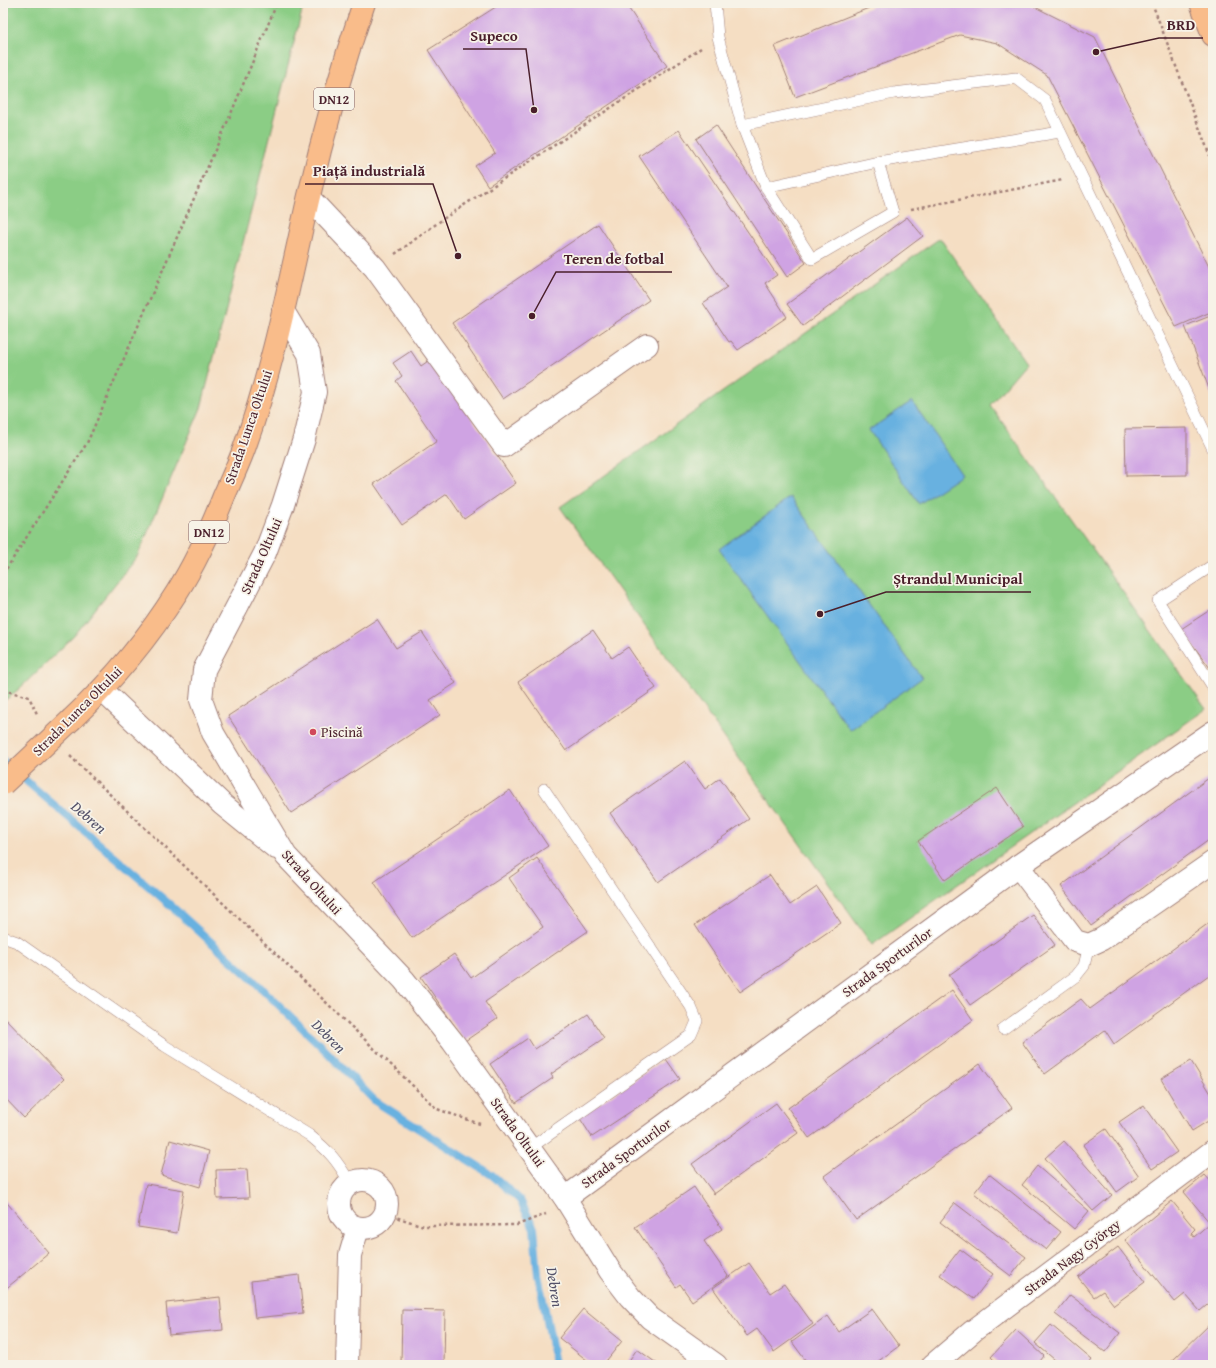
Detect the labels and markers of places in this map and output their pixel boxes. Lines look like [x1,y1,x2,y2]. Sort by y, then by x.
callout: BRD [1159,11,1203,38]
callout: Supeco [463,22,526,49]
callout: Piață industrială [305,157,433,184]
callout: Teren de fotbal [556,245,672,272]
callout: Ștrandul Municipal [886,565,1031,592]
place label: Piscină [321,722,363,742]
marker: Piscină [308,727,318,737]

